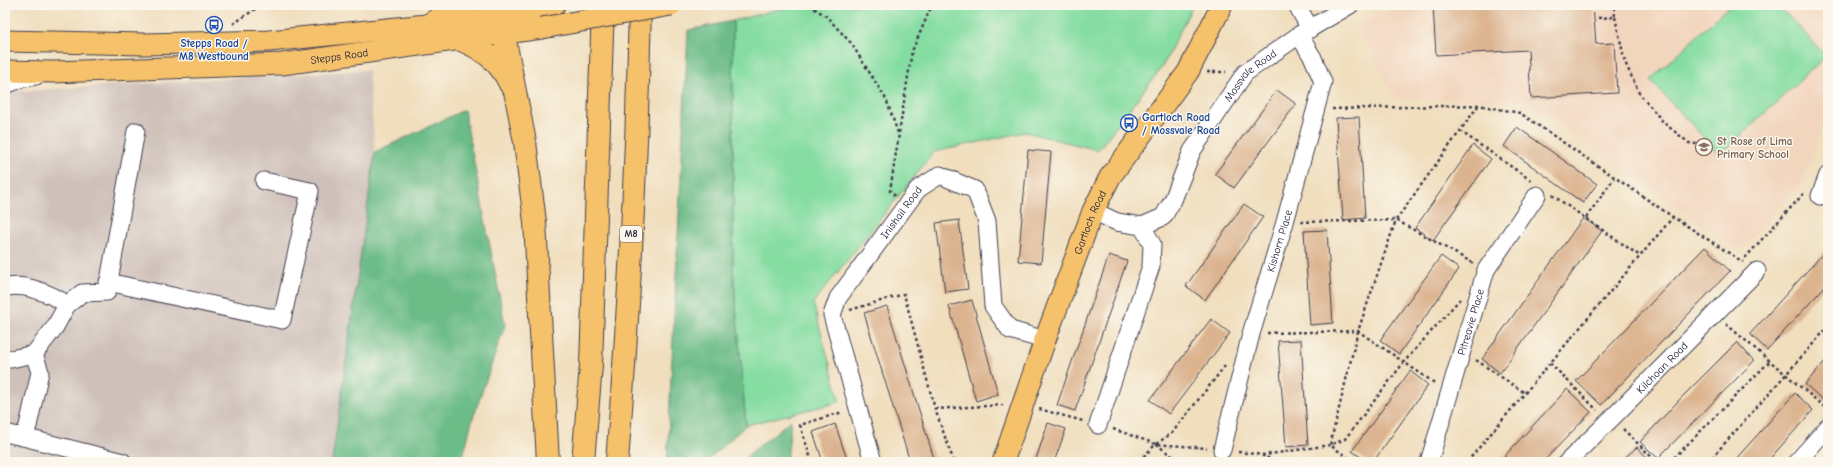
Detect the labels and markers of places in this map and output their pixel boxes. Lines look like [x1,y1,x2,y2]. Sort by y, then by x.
bus stop icon: Stepps Road / M8 Westbound [204,15,224,35]
place label: Stepps Road / M8 Westbound [179,37,249,63]
place label: Gartloch Road / Mossvale Road [1142,111,1220,137]
bus stop icon: Gartloch Road / Mossvale Road [1119,113,1139,133]
place label: St Rose of Lima Primary School [1717,135,1792,161]
school or university icon: St Rose of Lima Primary School [1694,137,1714,157]

